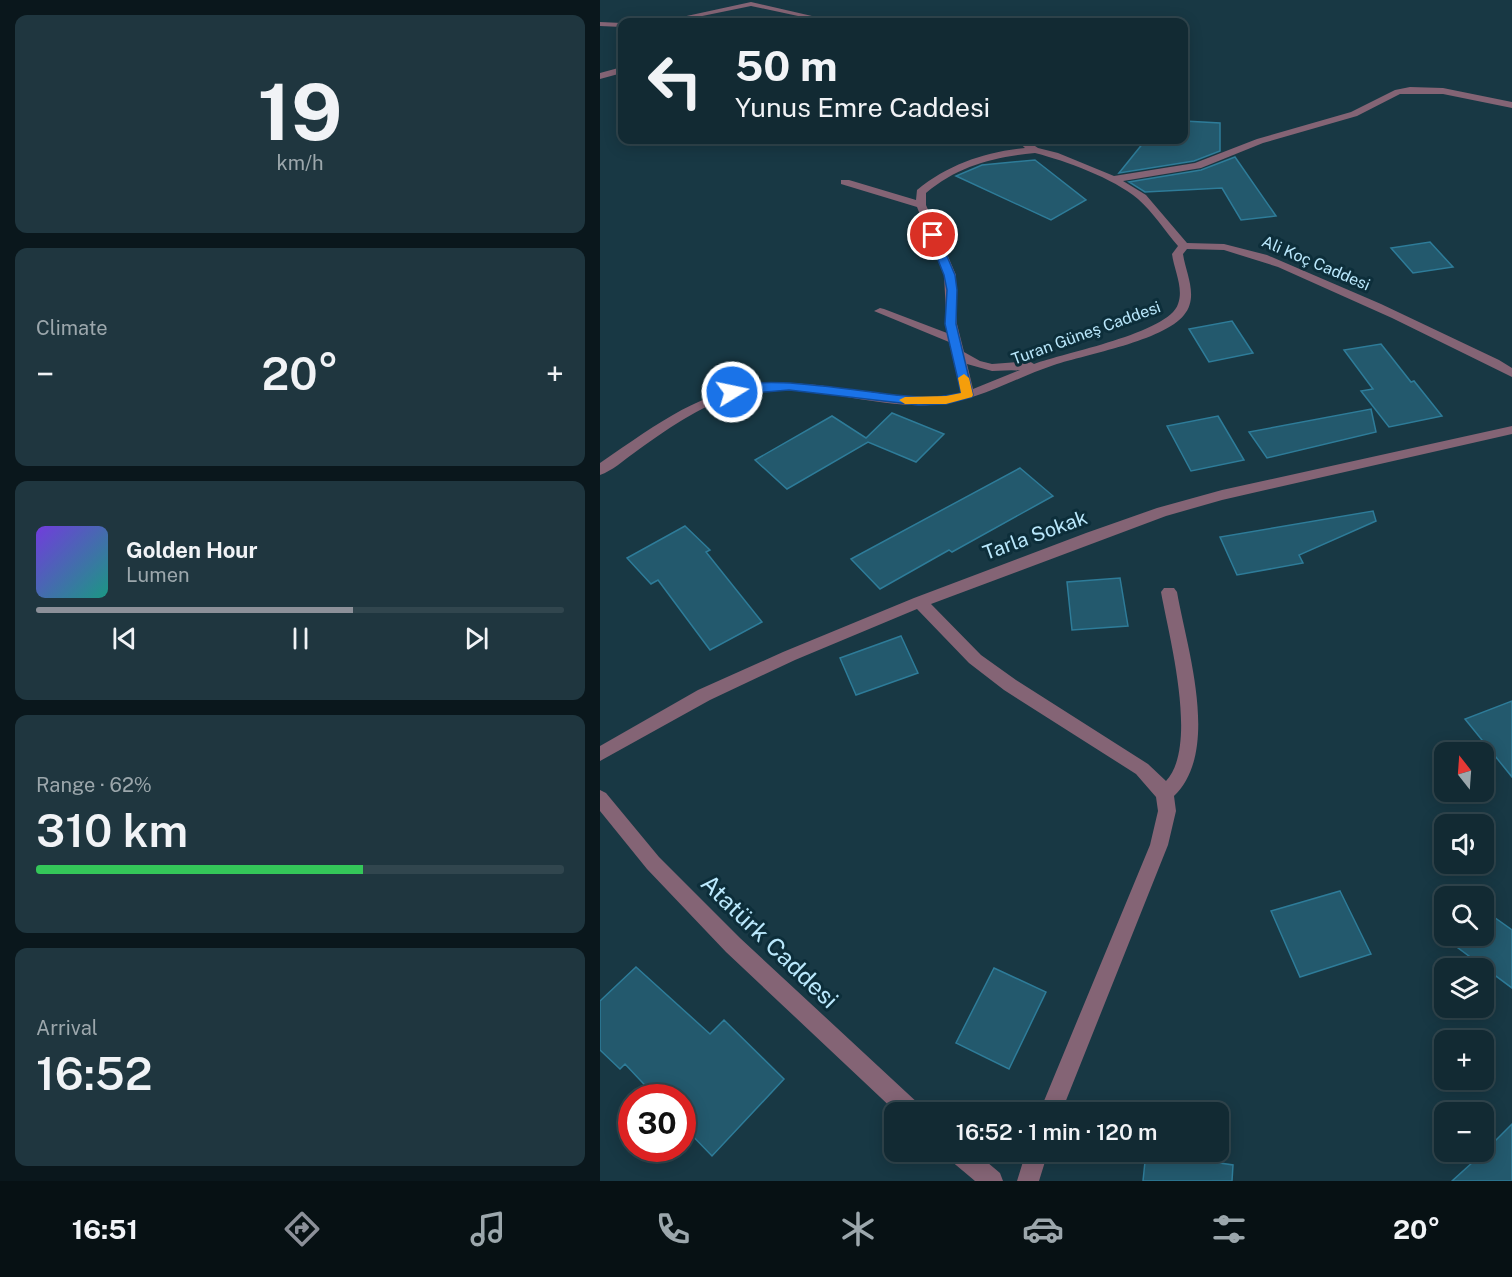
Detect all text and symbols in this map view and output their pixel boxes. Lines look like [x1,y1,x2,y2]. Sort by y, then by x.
text: 50 m [735,41,838,90]
icon: left [636,42,714,120]
text: 19 [258,66,342,158]
text: Yunus Emre Caddesi [735,91,990,123]
text: km/h [276,151,324,175]
pin [907,209,958,260]
icon: arrive [916,218,949,251]
street label: Ali Koç Caddesi [1259,232,1373,294]
street label: Turan Güneş Caddesi [1009,297,1163,369]
text: Climate [36,316,108,340]
text: 20° [261,347,339,400]
text: − [36,355,54,393]
text: + [546,355,564,393]
position arrow [700,360,764,424]
street label: Tarla Sokak [979,505,1091,565]
text: Golden Hour [126,537,257,563]
text: Lumen [126,563,190,587]
icon: previous [108,622,141,655]
icon: pause [284,622,317,655]
icon: next [460,622,493,655]
north arrow [1434,742,1494,802]
map controls [1434,742,1494,1162]
text: Range · 62% [36,773,152,797]
text: 310 km [36,804,188,857]
button: sound [1434,814,1494,874]
street label: Atatürk Caddesi [696,869,844,1013]
button: search [1434,886,1494,946]
button: layers [1434,958,1494,1018]
text: Arrival [36,1016,98,1040]
button: + [1434,1030,1494,1090]
text: 16:52 [36,1047,152,1100]
speed limit sign: 30 [618,1084,696,1162]
button: − [1434,1102,1494,1162]
text: 16:52 · 1 min · 120 m [956,1119,1157,1145]
icon: directions [281,1208,323,1250]
icon: music [467,1208,509,1250]
icon: phone [652,1208,694,1250]
icon: climate [837,1208,879,1250]
icon: car [1022,1208,1064,1250]
icon: filters [1208,1208,1250,1250]
text: 16:51 [72,1213,138,1245]
text: 20° [1393,1213,1440,1245]

